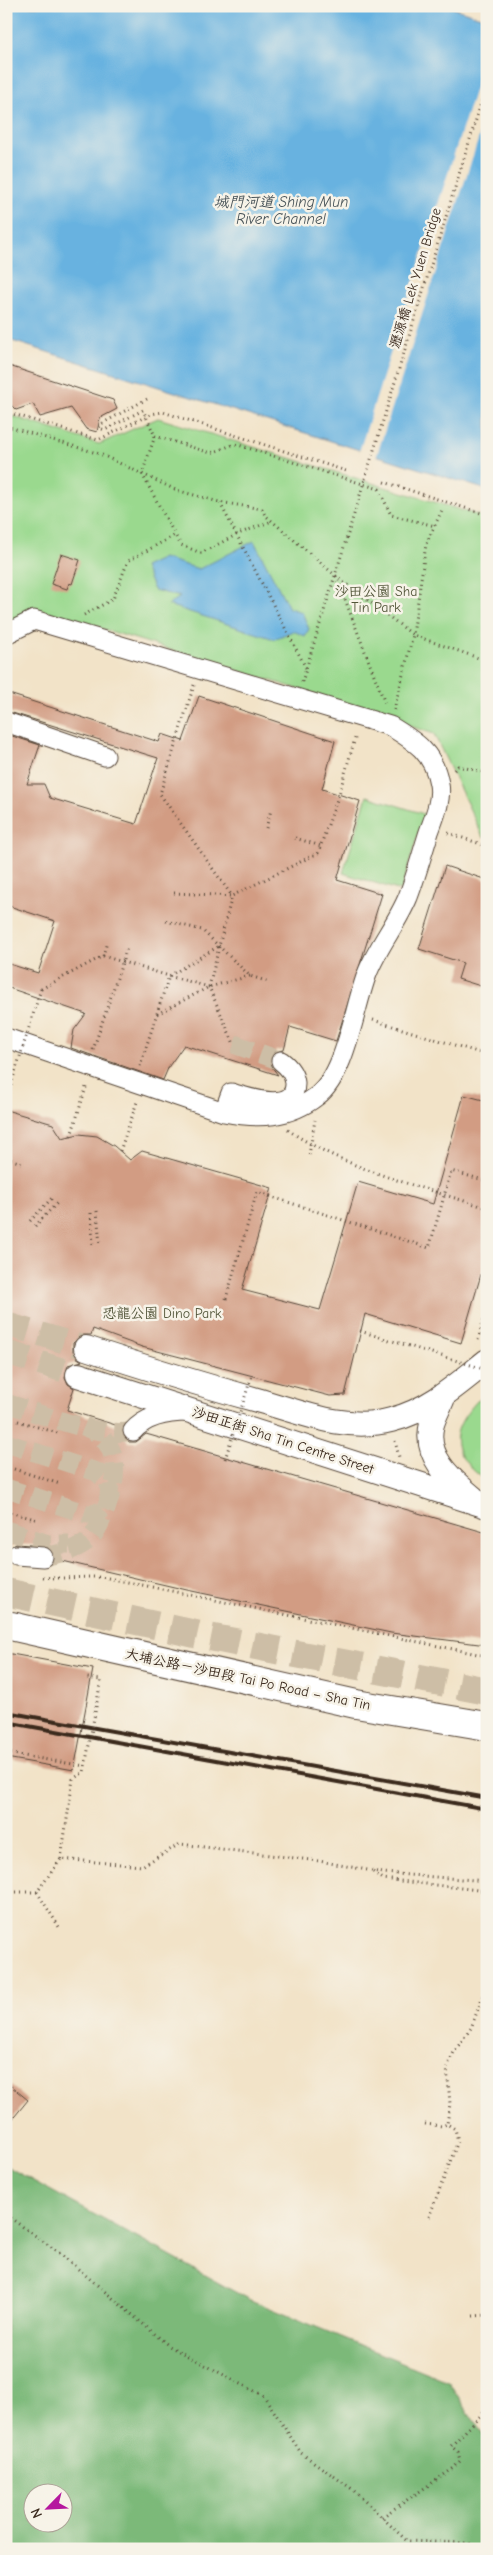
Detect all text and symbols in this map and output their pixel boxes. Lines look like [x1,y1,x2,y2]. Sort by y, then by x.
water label: 城門河道 Shing Mun River Channel [214,193,348,228]
street label: 瀝源橋 Lek Yuen Bridge [386,206,445,350]
park label: 沙田公園 Sha Tin Park [334,583,418,616]
park label: 恐龍公園 Dino Park [102,1305,222,1322]
street label: 沙田正街 Sha Tin Centre Street [190,1403,377,1478]
street label: 大埔公路－沙田段 Tai Po Road – Sha Tin [124,1645,372,1714]
north arrow [22,2482,72,2532]
text: N [27,2505,46,2521]

